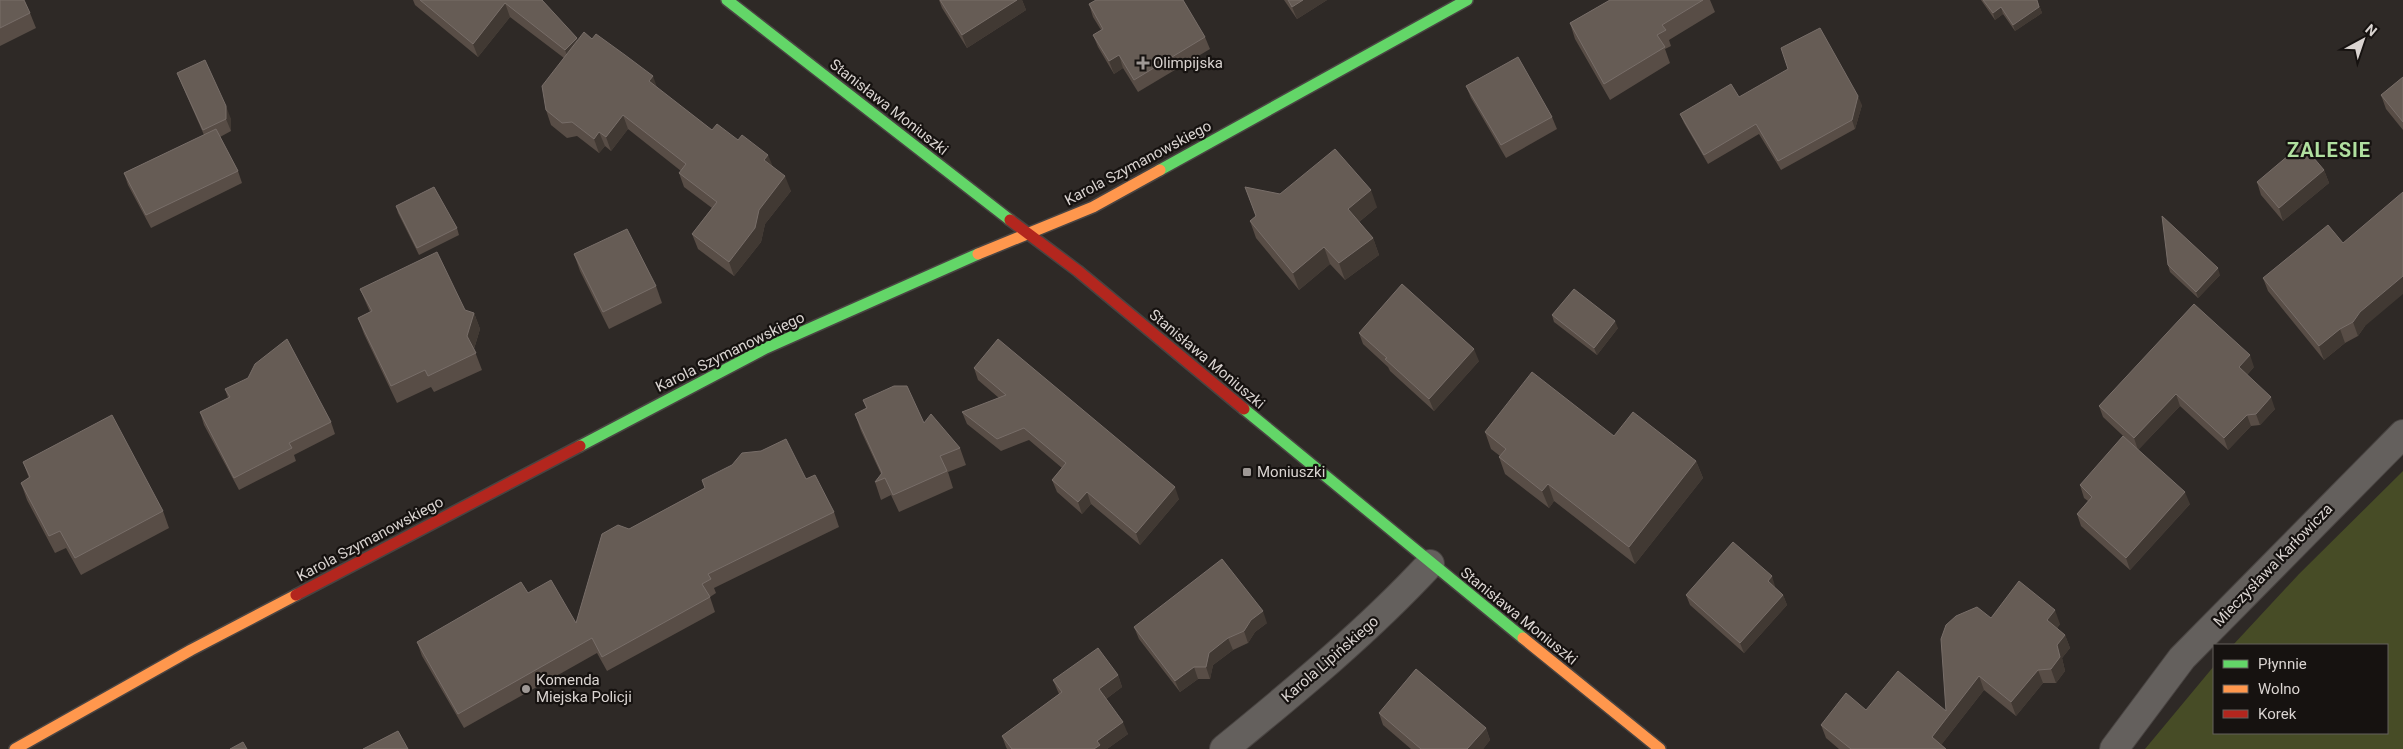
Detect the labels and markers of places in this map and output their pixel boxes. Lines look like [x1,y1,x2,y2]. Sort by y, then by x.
place label: Olimpijska [1153,54,1223,72]
marker: Olimpijska [1137,57,1149,69]
place label: Moniuszki [1257,463,1325,481]
marker: Moniuszki [1241,466,1253,478]
place label: Komenda Miejska Policji [536,671,632,706]
marker: Komenda Miejska Policji [520,683,532,695]

